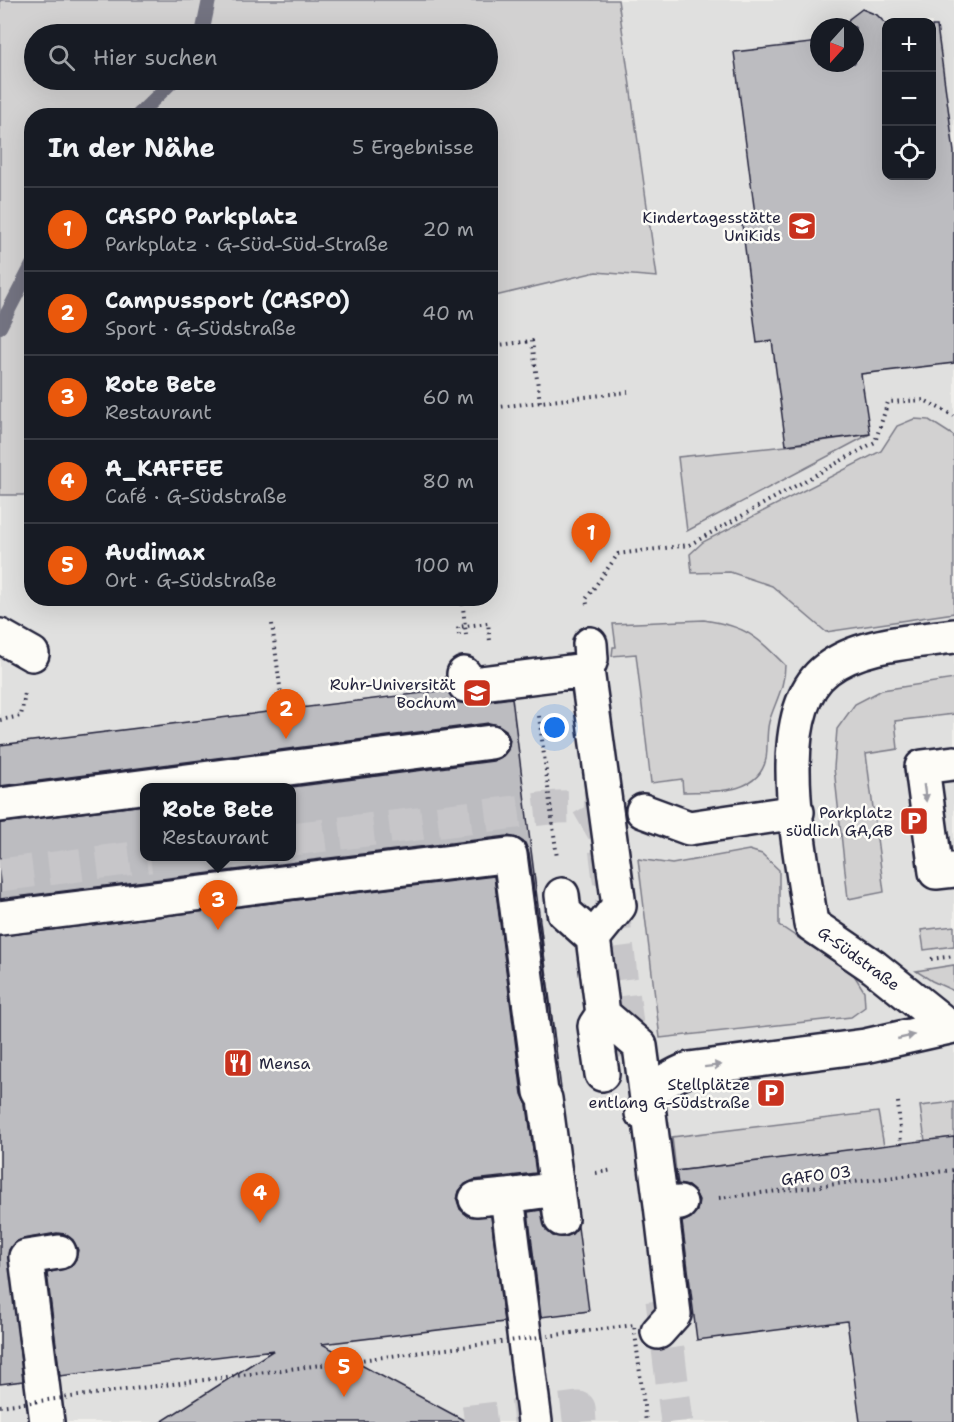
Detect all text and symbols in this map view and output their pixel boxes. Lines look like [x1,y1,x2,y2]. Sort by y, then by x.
north arrow [810,18,864,72]
map controls [882,18,936,180]
button: + [882,18,936,72]
search box [24,24,498,90]
icon: search [45,41,78,74]
text: Hier suchen [93,43,218,72]
button: − [882,72,936,126]
button: locate [882,126,936,180]
text: In der Nähe [48,130,215,165]
text: 5 Ergebnisse [352,134,474,160]
text: CASPO Parkplatz [105,202,298,231]
place label: Kindertagesstätte UniKids [642,207,781,246]
school or university icon: Kindertagesstätte UniKids [786,210,818,242]
text: 1 [63,216,72,242]
text: 20 m [423,216,474,242]
text: Parkplatz · G-Süd-Süd-Straße [105,231,389,257]
text: Campussport (CASPO) [105,286,350,315]
text: 2 [61,300,75,326]
text: 40 m [422,300,474,326]
text: Sport · G-Südstraße [105,315,296,341]
text: Rote Bete [105,370,216,399]
text: 3 [61,384,75,410]
text: 60 m [422,384,474,410]
text: Restaurant [105,399,212,425]
text: A_KAFFEE [105,454,223,483]
text: 4 [61,468,75,494]
text: 80 m [422,468,474,494]
text: Café · G-Südstraße [105,483,287,509]
pin: 1 [572,514,610,563]
text: Audimax [105,538,205,567]
text: 5 [61,552,74,578]
text: 100 m [414,552,474,578]
text: Ort · G-Südstraße [105,567,277,593]
place label: Ruhr-Universität Bochum [330,674,456,713]
school or university icon: Ruhr-Universität Bochum [461,677,493,709]
pin: 2 [266,690,306,739]
your location [540,713,569,742]
popup [140,783,296,861]
one-way arrow [921,784,930,803]
text: Rote Bete [162,795,274,824]
place label: Parkplatz südlich GA,GB [786,802,893,841]
parking icon: Parkplatz südlich GA,GB [898,805,930,837]
text: Restaurant [162,824,269,850]
pin: 3 [198,880,238,930]
street label: G-Südstraße [814,922,904,995]
one-way arrow [897,1031,915,1041]
restaurant icon: Mensa [222,1047,254,1079]
place label: Mensa [259,1053,311,1074]
one-way arrow [704,1061,723,1070]
place label: Stellplätze entlang G-Südstraße [589,1074,750,1113]
parking icon: Stellplätze entlang G-Südstraße [755,1077,787,1109]
street label: GAFO 03 [780,1161,852,1190]
pin: 4 [240,1174,280,1223]
pin: 5 [324,1348,364,1397]

